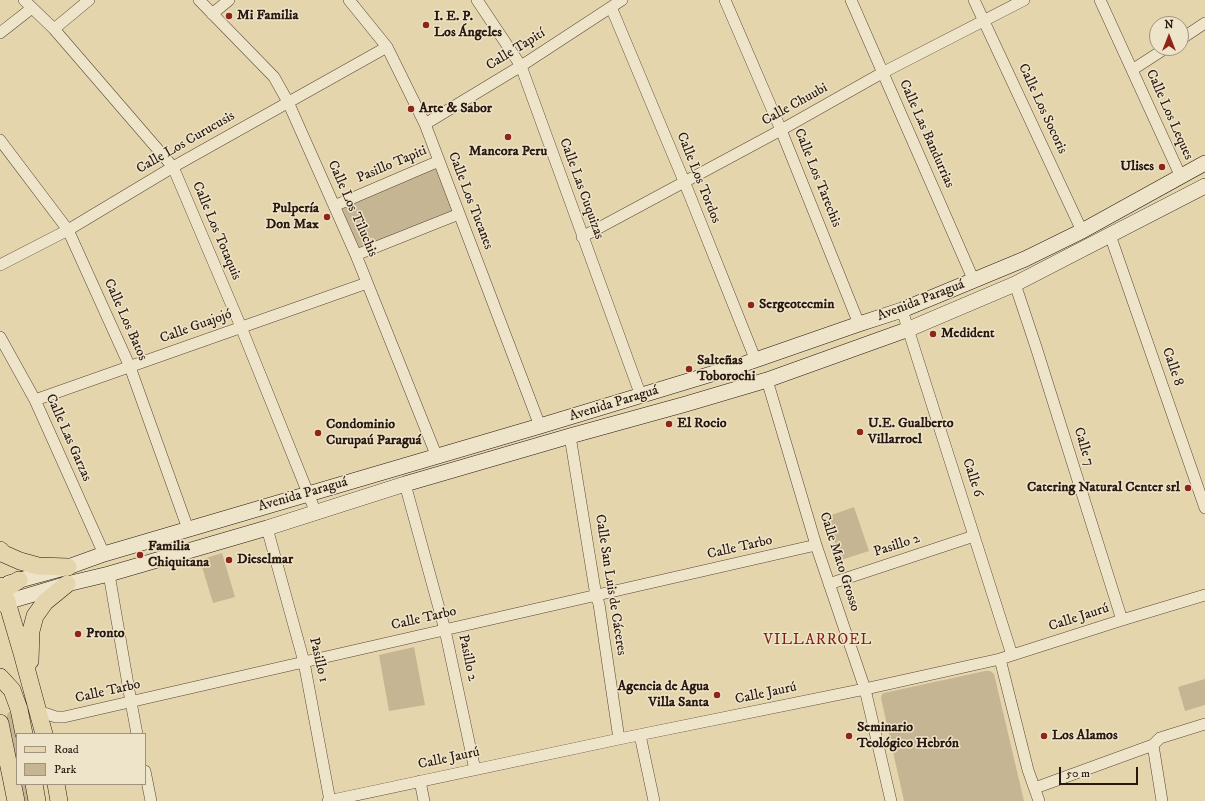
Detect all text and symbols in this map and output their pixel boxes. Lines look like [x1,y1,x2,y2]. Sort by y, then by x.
place label: Mi Familia [237,8,298,24]
place label: I. E. P. Los Ángeles [434,9,502,42]
marker: Mi Familia [224,11,234,21]
north arrow [1149,16,1189,56]
text: N [1164,18,1174,32]
marker: I. E. P. Los Ángeles [421,20,431,30]
street label: Calle Tapití [483,25,549,75]
street label: Calle Los Socoris [1014,61,1070,157]
street label: Calle Los Leques [1142,67,1196,163]
street label: Calle Las Bandurrias [895,77,957,191]
street label: Calle Chuubi [759,80,831,130]
place label: Arte & Sabor [419,101,492,117]
marker: Arte & Sabor [406,104,416,114]
street label: Calle Los Curucusis [134,108,238,178]
street label: Calle Los Tarechis [790,126,844,230]
street label: Calle Los Tordos [672,130,724,226]
marker: Mancora Peru [503,132,513,142]
street label: Calle Las Cuquizas [555,136,607,242]
street label: Pasillo Tapiti [354,143,430,187]
place label: Mancora Peru [469,144,547,160]
street label: Calle Los Tucanes [444,150,496,252]
street label: Calle Los Tiluchis [323,158,381,260]
place label: Ulises [1120,159,1154,175]
marker: Ulises [1157,162,1167,172]
street label: Calle Los Totaquis [188,179,244,283]
place label: Pulpería Don Max [266,201,319,234]
marker: Pulpería Don Max [322,212,332,222]
street label: Calle Los Batos [99,276,151,364]
street label: Avenida Paraguá [875,277,967,325]
place label: Sergeotecmin [759,297,835,313]
marker: Sergeotecmin [746,300,756,310]
street label: Calle Guajojó [158,306,234,348]
place label: Medident [941,326,994,342]
marker: Medident [928,329,938,339]
street label: Calle 8 [1158,346,1186,388]
place label: Salteñas Toborochi [697,353,755,386]
marker: Salteñas Toborochi [684,364,694,374]
street label: Avenida Paraguá [567,382,661,426]
street label: Calle Las Garzas [41,392,95,484]
place label: El Rocio [677,416,727,432]
place label: U.E. Gualberto Villarroel [868,416,953,448]
place label: Condominio Curupaú Paraguá [326,417,422,450]
marker: El Rocio [664,419,674,429]
street label: Calle 7 [1069,426,1097,468]
marker: U.E. Gualberto Villarroel [855,427,865,437]
marker: Condominio Curupaú Paraguá [313,428,323,438]
street label: Calle 6 [958,457,986,499]
street label: Avenida Paraguá [256,474,350,516]
place label: Catering Natural Center srl [1027,480,1180,496]
marker: Catering Natural Center srl [1183,483,1193,493]
street label: Calle Mato Grosso [815,510,863,614]
street label: Calle San Luis de Cáceres [591,513,629,657]
street label: Pasillo 2 [872,531,922,561]
street label: Calle Tarbo [706,532,774,564]
place label: Familia Chiquitana [148,539,209,572]
marker: Familia Chiquitana [135,550,145,560]
place label: Dieselmar [237,552,293,568]
marker: Dieselmar [224,555,234,565]
street label: Calle Jaurú [1047,600,1111,636]
street label: Calle Tarbo [390,603,458,635]
place label: Pronto [86,626,125,642]
marker: Pronto [73,629,83,639]
district label: VILLARROEL [764,632,872,650]
street label: Pasillo 2 [454,633,480,683]
street label: Pasillo 1 [305,636,331,684]
street label: Calle Tarbo [74,676,142,708]
place label: Agencia de Agua Villa Santa [617,679,709,712]
street label: Calle Jaurú [734,679,798,709]
marker: Agencia de Agua Villa Santa [712,690,722,700]
place label: Seminario Teológico Hebrón [857,720,959,752]
place label: Los Alamos [1052,728,1118,744]
marker: Seminario Teológico Hebrón [844,731,854,741]
marker: Los Alamos [1039,731,1049,741]
legend [16,733,146,785]
text: Road [54,742,79,757]
street label: Calle Jaurú [417,744,481,774]
scale bar [1061,759,1140,785]
text: Park [54,762,76,777]
text: 50 m [1066,766,1090,781]

